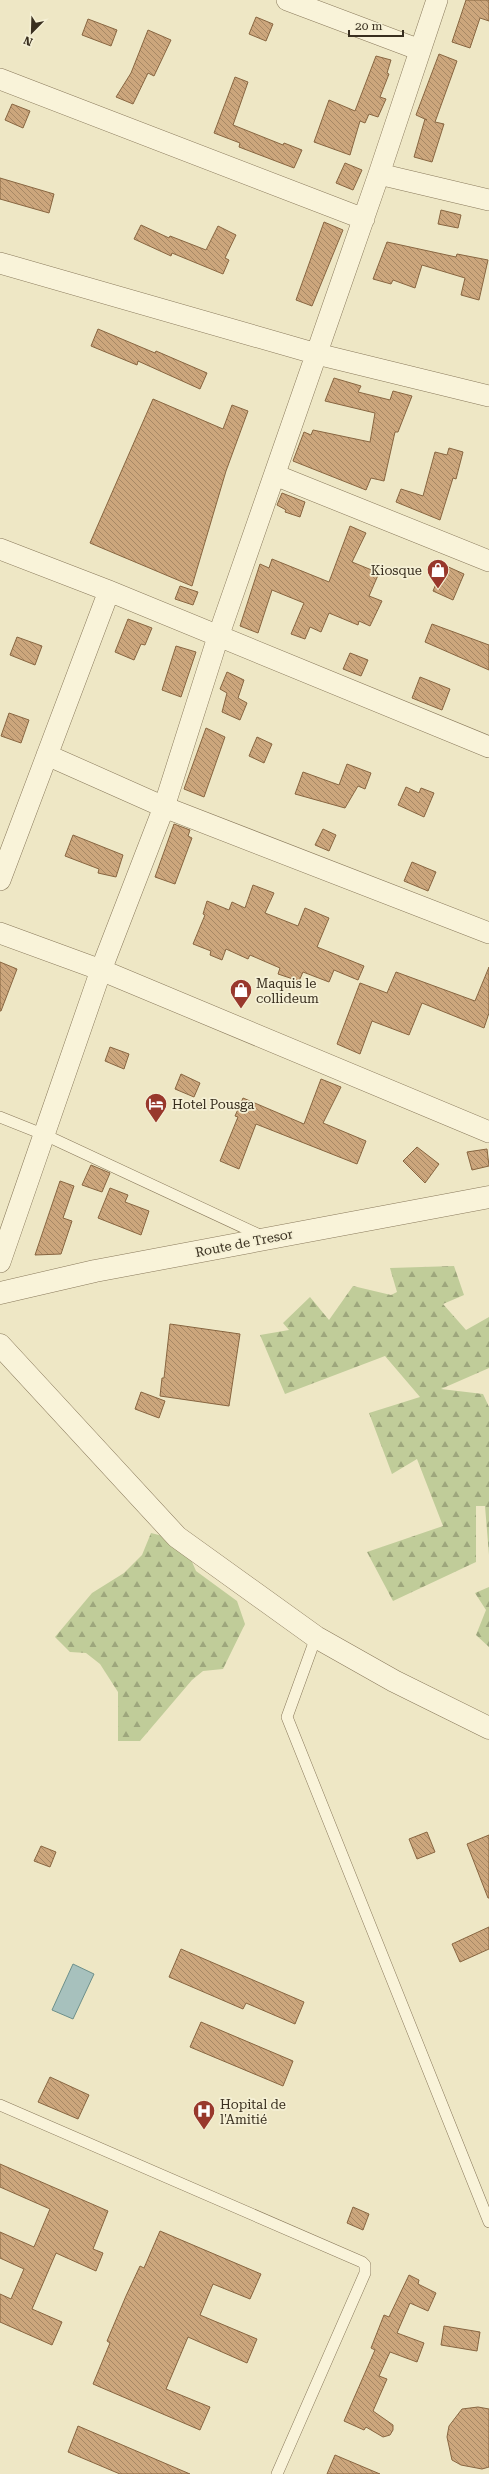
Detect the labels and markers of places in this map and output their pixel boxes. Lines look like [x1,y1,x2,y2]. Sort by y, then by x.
shop icon: Kiosque [425,557,451,590]
place label: Kiosque [371,563,422,578]
place label: Maquis le collideum [256,976,319,1006]
shop icon: Maquis le collideum [228,977,254,1010]
hotel icon: Hotel Pousga [143,1091,169,1124]
place label: Hotel Pousga [172,1097,254,1112]
place label: Hopital de l'Amitié [220,2097,286,2127]
hospital icon: Hopital de l'Amitié [191,2098,217,2131]

